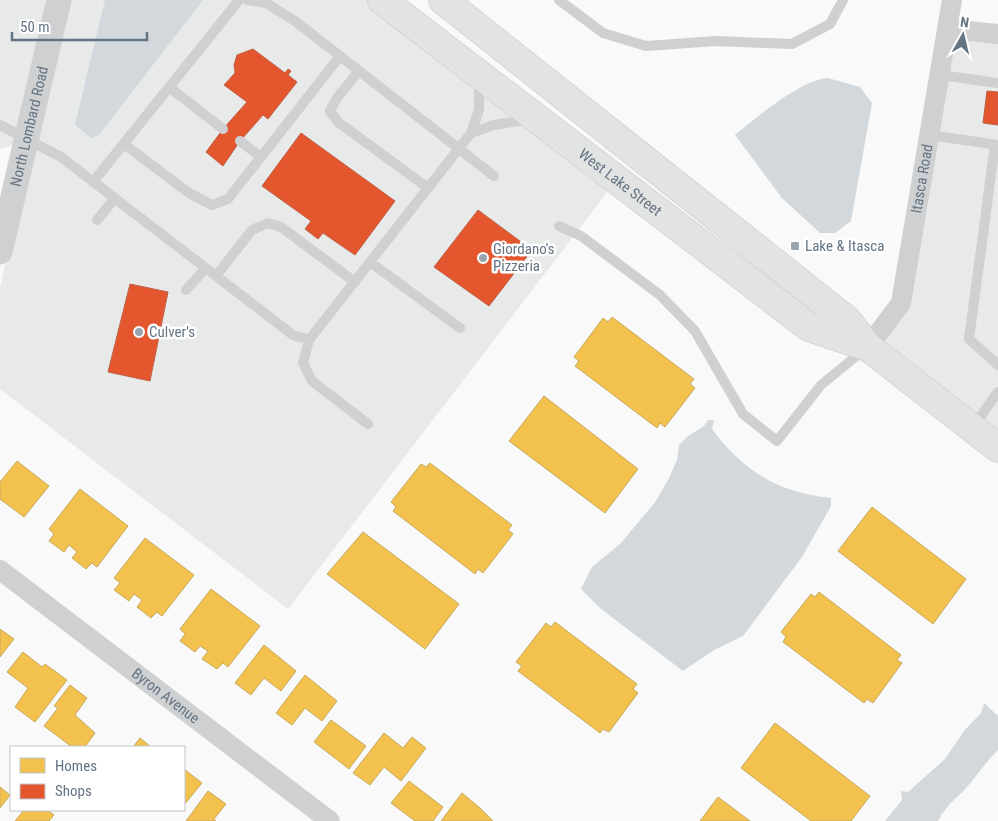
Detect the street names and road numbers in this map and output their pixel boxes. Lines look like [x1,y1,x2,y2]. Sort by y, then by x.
street label: North Lombard Road [7,64,52,188]
street label: Itasca Road [907,143,937,215]
street label: West Lake Street [575,145,665,220]
street label: Byron Avenue [128,664,203,727]

